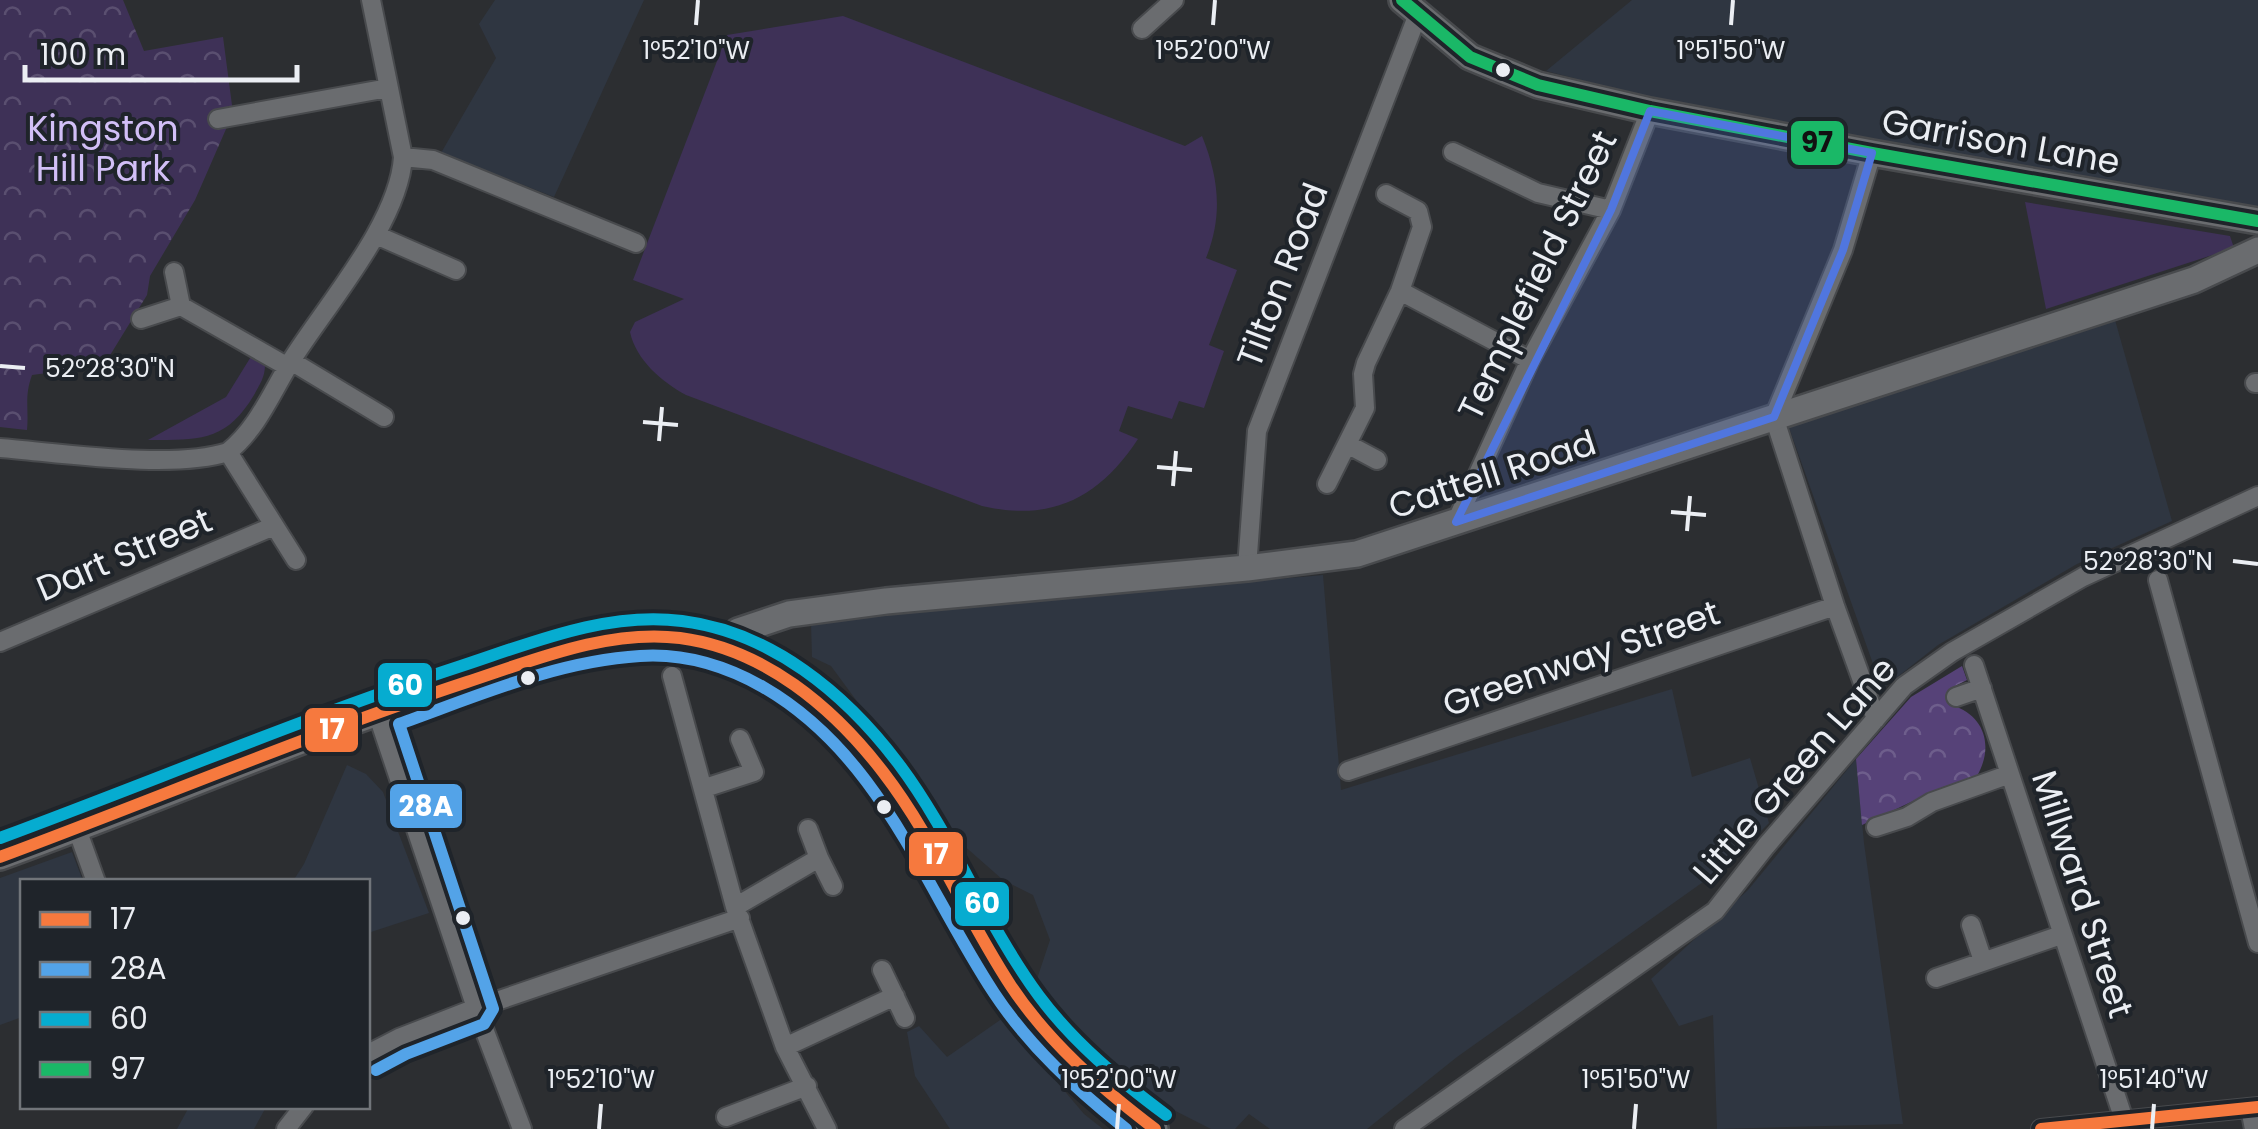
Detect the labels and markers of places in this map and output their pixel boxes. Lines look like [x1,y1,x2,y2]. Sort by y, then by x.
unlabelled marker [1493,60,1513,80]
unlabelled marker [518,668,538,688]
unlabelled marker [874,797,894,817]
unlabelled marker [453,908,473,928]

